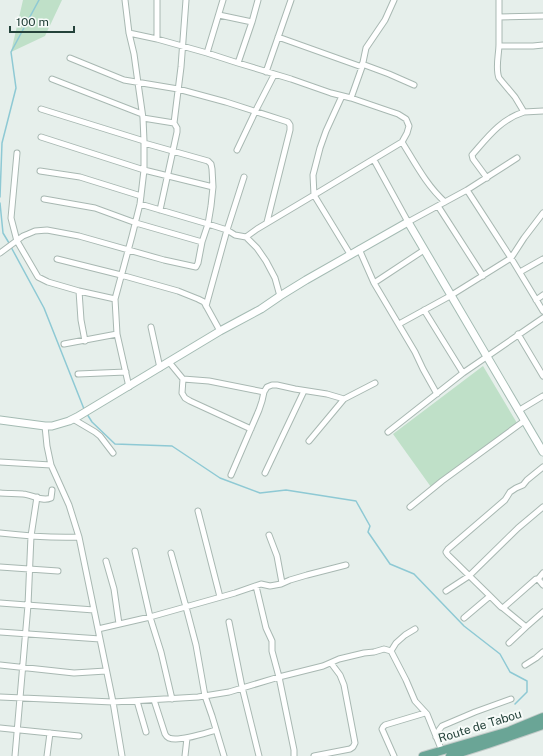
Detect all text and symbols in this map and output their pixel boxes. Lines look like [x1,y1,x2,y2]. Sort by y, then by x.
scale bar [10,8,74,34]
text: 100 m [16,15,49,29]
street label: Route de Tabou [437,707,523,745]

